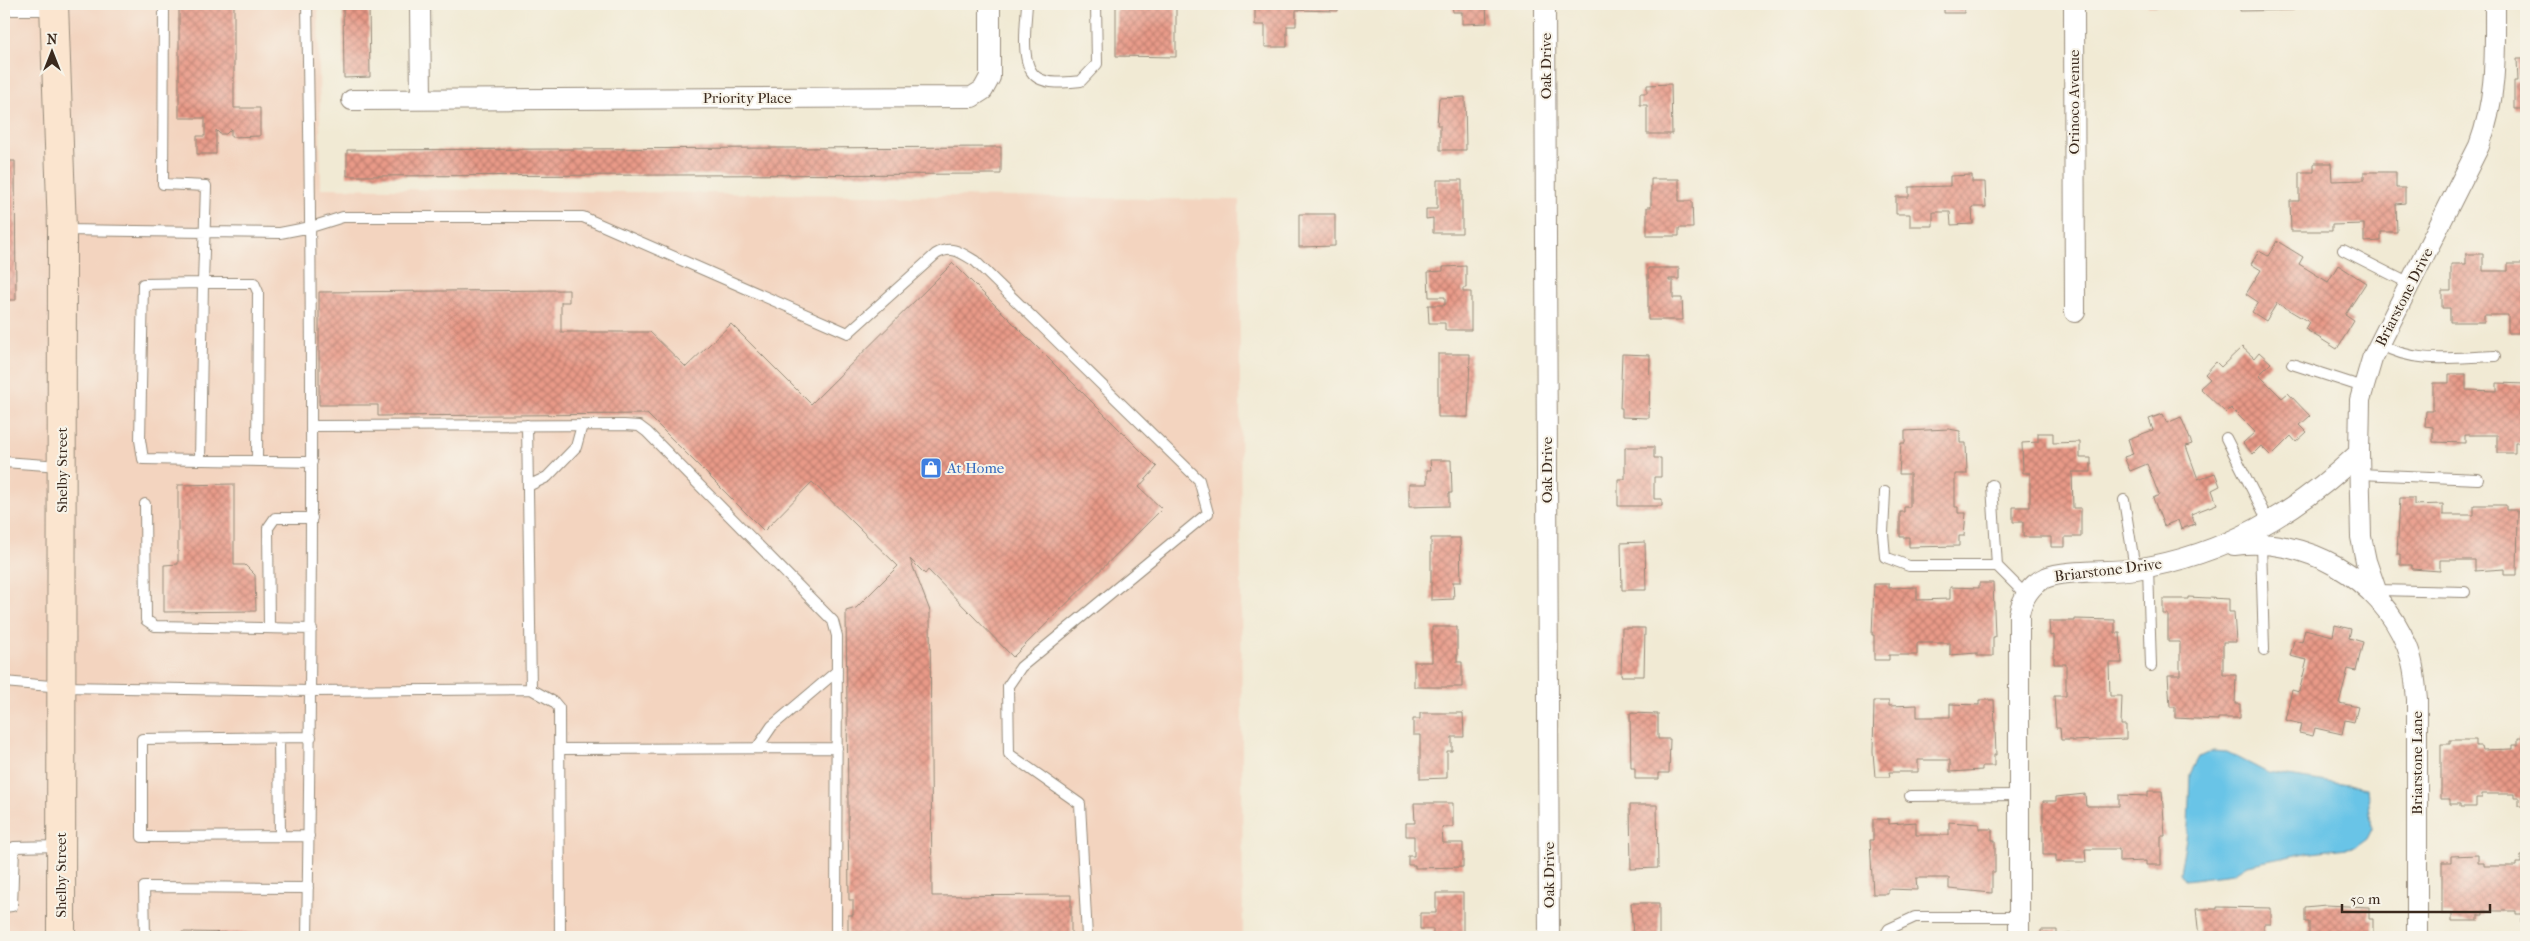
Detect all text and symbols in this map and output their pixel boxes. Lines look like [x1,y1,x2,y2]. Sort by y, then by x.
north arrow [28,28,78,78]
text: N [47,31,58,48]
street label: Oak Drive [1537,32,1555,99]
street label: Orinoco Avenue [2065,49,2083,154]
street label: Priority Place [703,89,792,107]
street label: Briarstone Drive [2371,244,2437,349]
street label: Shelby Street [53,426,71,513]
street label: Oak Drive [1538,436,1556,503]
shop icon: At Home [919,456,943,480]
place label: At Home [946,459,1005,477]
street label: Briarstone Drive [2053,554,2163,586]
street label: Briarstone Lane [2408,711,2426,815]
street label: Shelby Street [52,831,70,918]
street label: Oak Drive [1540,841,1558,908]
scale bar [2342,881,2490,913]
text: 50 m [2350,890,2381,908]

